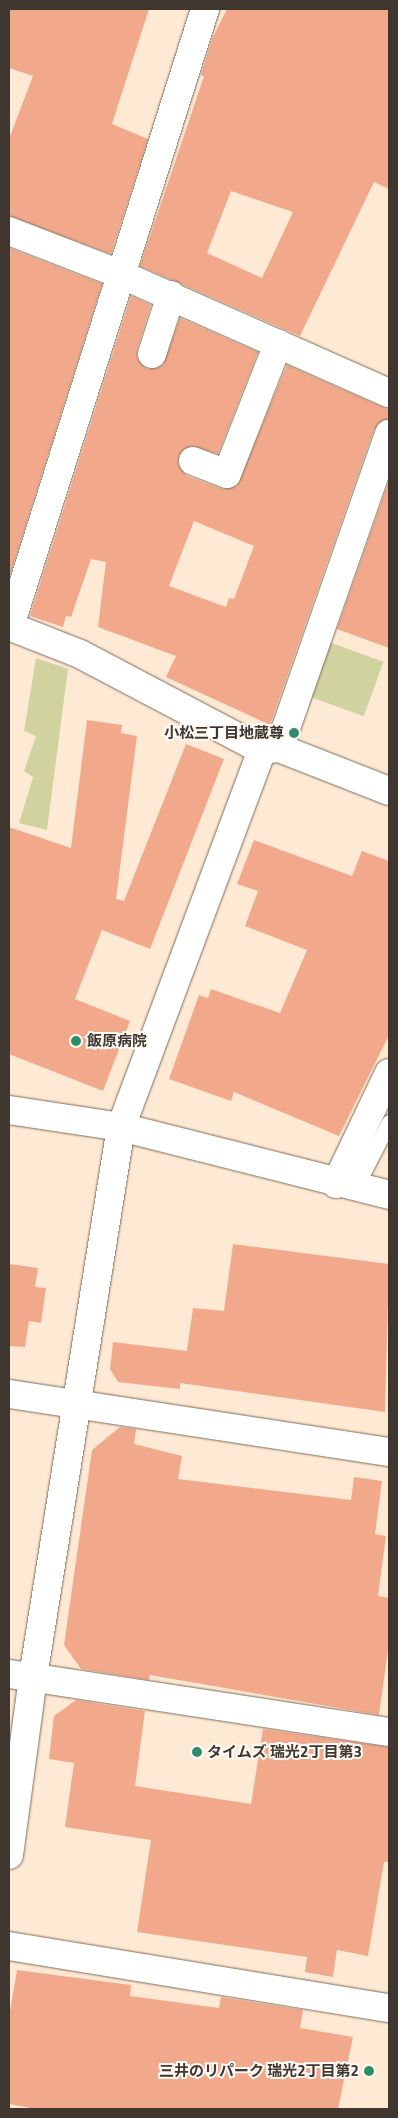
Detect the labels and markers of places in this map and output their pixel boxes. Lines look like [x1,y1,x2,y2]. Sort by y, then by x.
place label: 小松三丁目地蔵尊 [164,724,284,742]
marker: 小松三丁目地蔵尊 [288,727,300,739]
place label: 飯原病院 [87,1032,147,1050]
marker: 飯原病院 [69,1034,83,1048]
place label: タイムズ 瑞光2丁目第3 [207,1743,362,1761]
marker: タイムズ 瑞光2丁目第3 [191,1746,203,1758]
place label: 三井のリパーク 瑞光2丁目第2 [159,2062,359,2080]
marker: 三井のリパーク 瑞光2丁目第2 [363,2065,375,2077]

